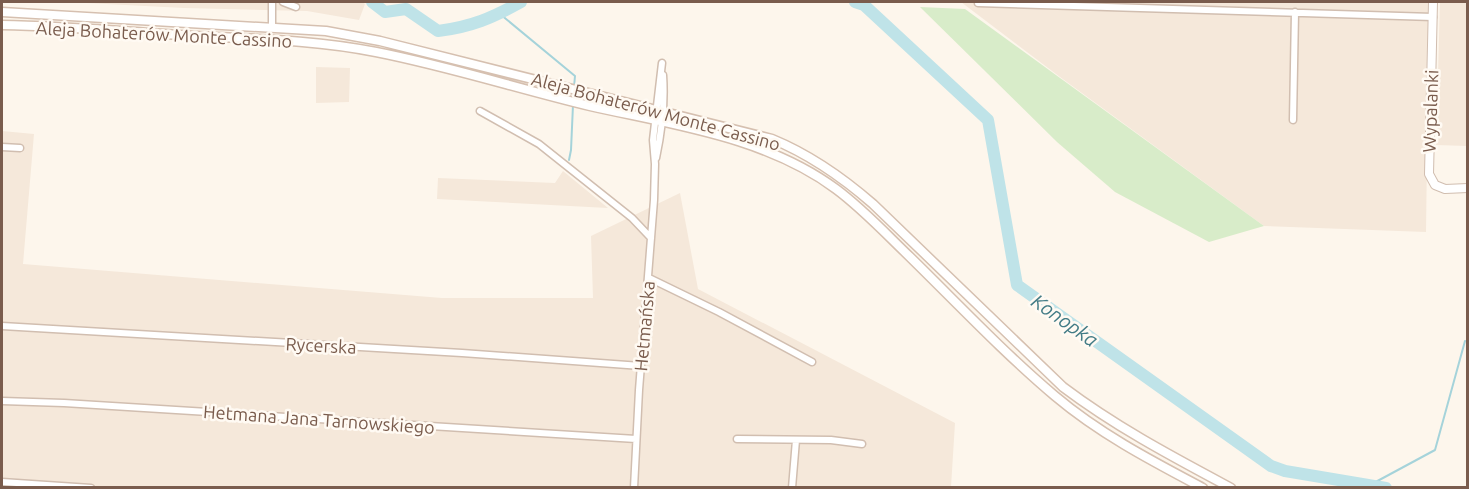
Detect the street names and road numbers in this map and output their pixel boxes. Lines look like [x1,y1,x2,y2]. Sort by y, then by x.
street label: Aleja Bohaterów Monte Cassino [35,17,293,51]
street label: Aleja Bohaterów Monte Cassino [529,68,783,154]
street label: Wypalanki [1419,69,1441,153]
street label: Hetmańska [630,280,658,372]
street label: Rycerska [285,333,357,357]
street label: Hetmana Jana Tarnowskiego [203,401,435,437]

